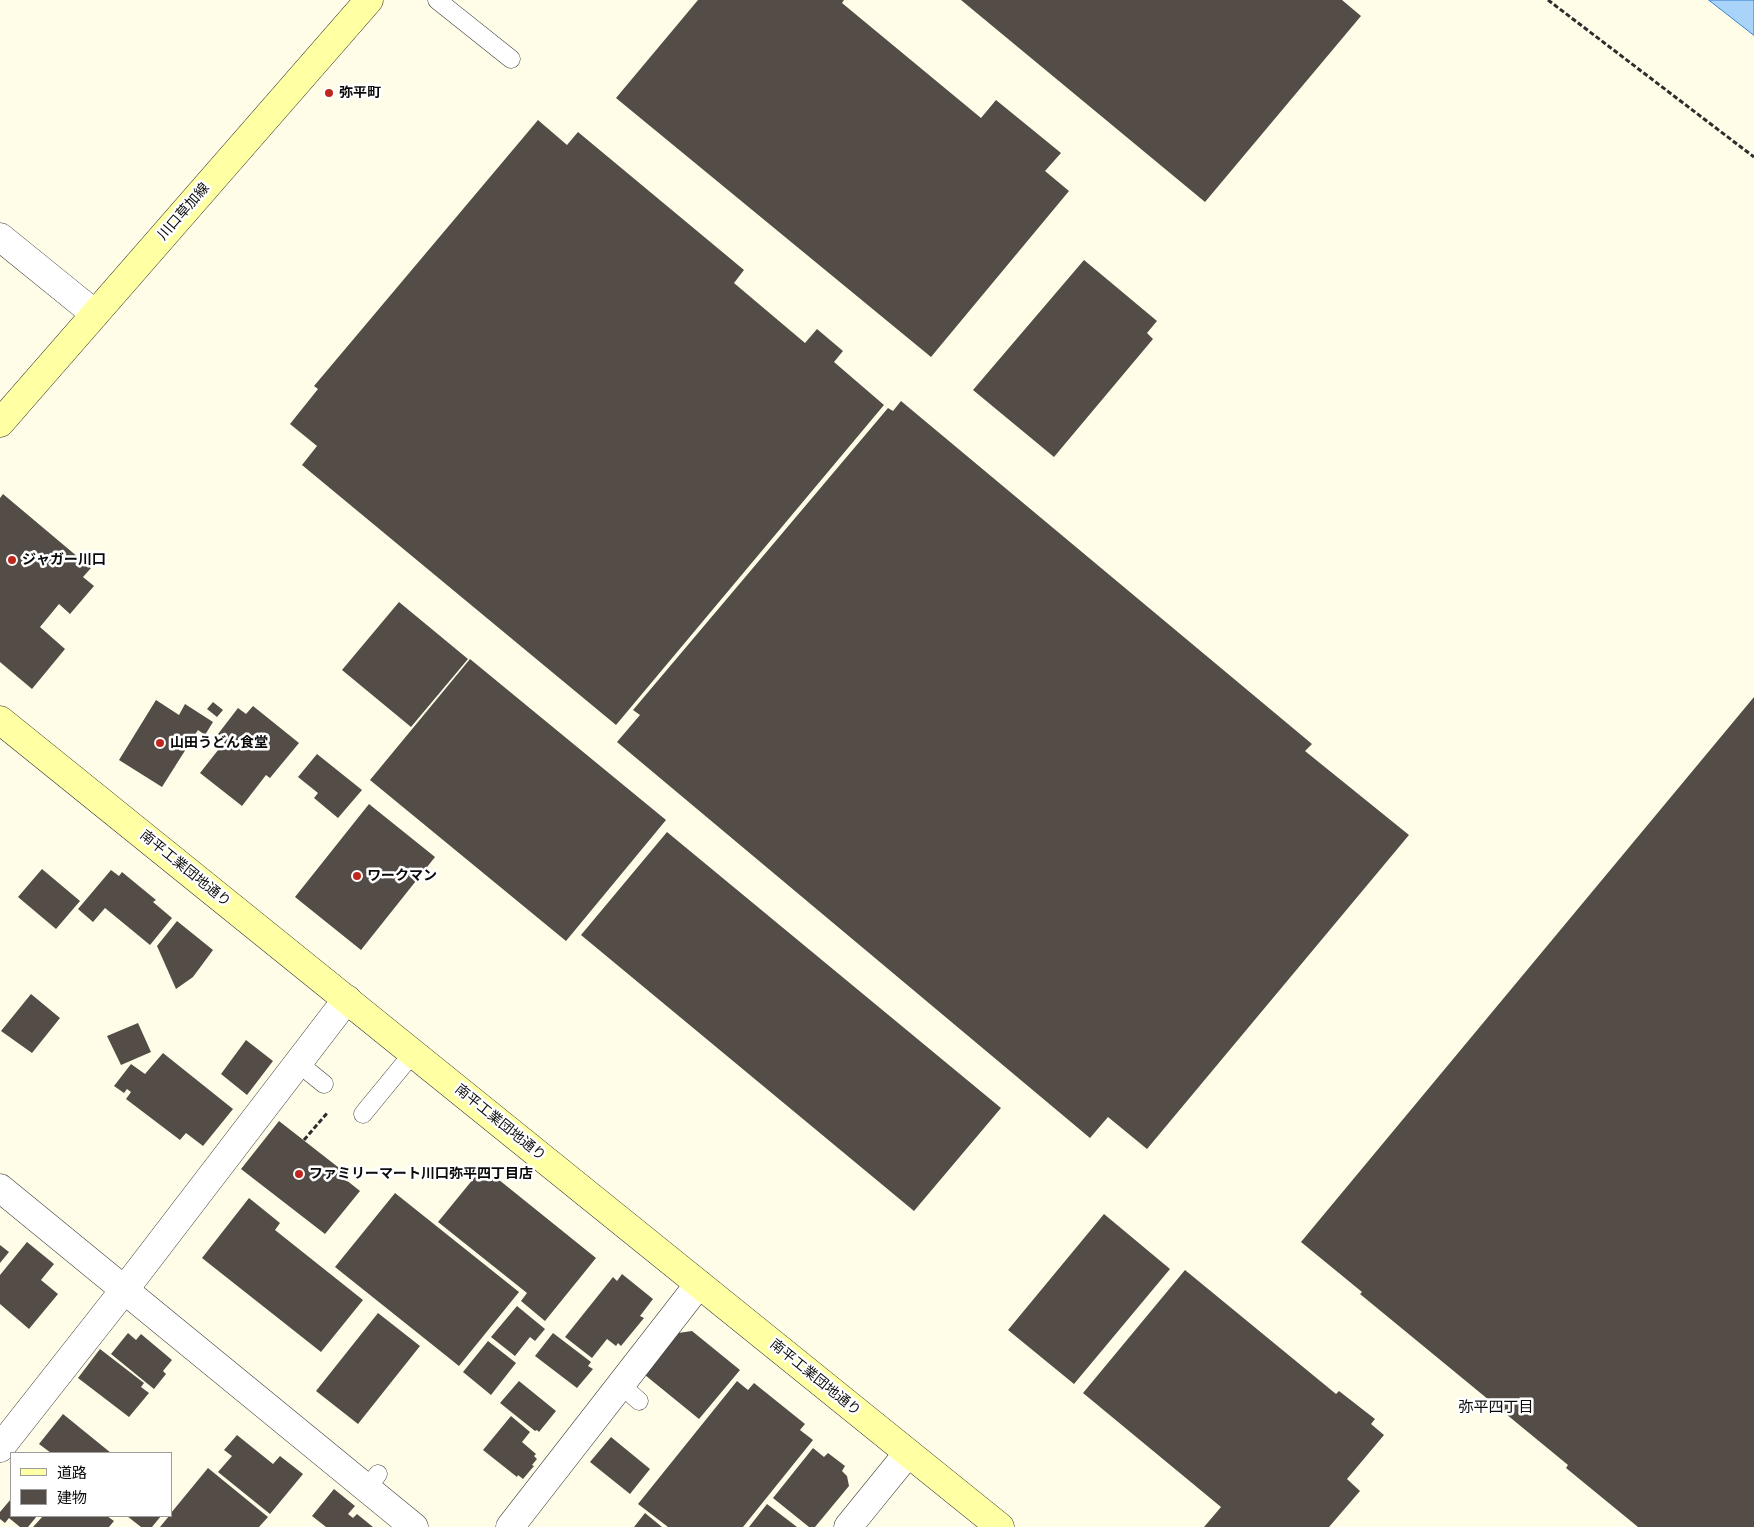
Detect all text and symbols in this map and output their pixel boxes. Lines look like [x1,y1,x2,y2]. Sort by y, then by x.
place label: 弥平町 [339,85,381,101]
marker: 弥平町 [323,87,335,99]
street label: 川口草加線 [155,180,213,244]
place label: ジャガー川口 [22,552,106,568]
marker: ジャガー川口 [6,554,18,566]
place label: 山田うどん食堂 [170,735,268,751]
marker: 山田うどん食堂 [154,737,166,749]
street label: 南平工業団地通り [136,827,234,911]
place label: ワークマン [367,868,437,884]
marker: ワークマン [351,870,363,882]
street label: 南平工業団地通り [451,1081,549,1165]
place label: ファミリーマート川口弥平四丁目店 [309,1166,533,1182]
marker: ファミリーマート川口弥平四丁目店 [293,1168,305,1180]
street label: 南平工業団地通り [766,1336,864,1420]
district label: 弥平四丁目 [1459,1399,1533,1417]
legend [10,1452,172,1517]
text: 道路 [57,1465,87,1481]
text: 建物 [57,1490,87,1506]

